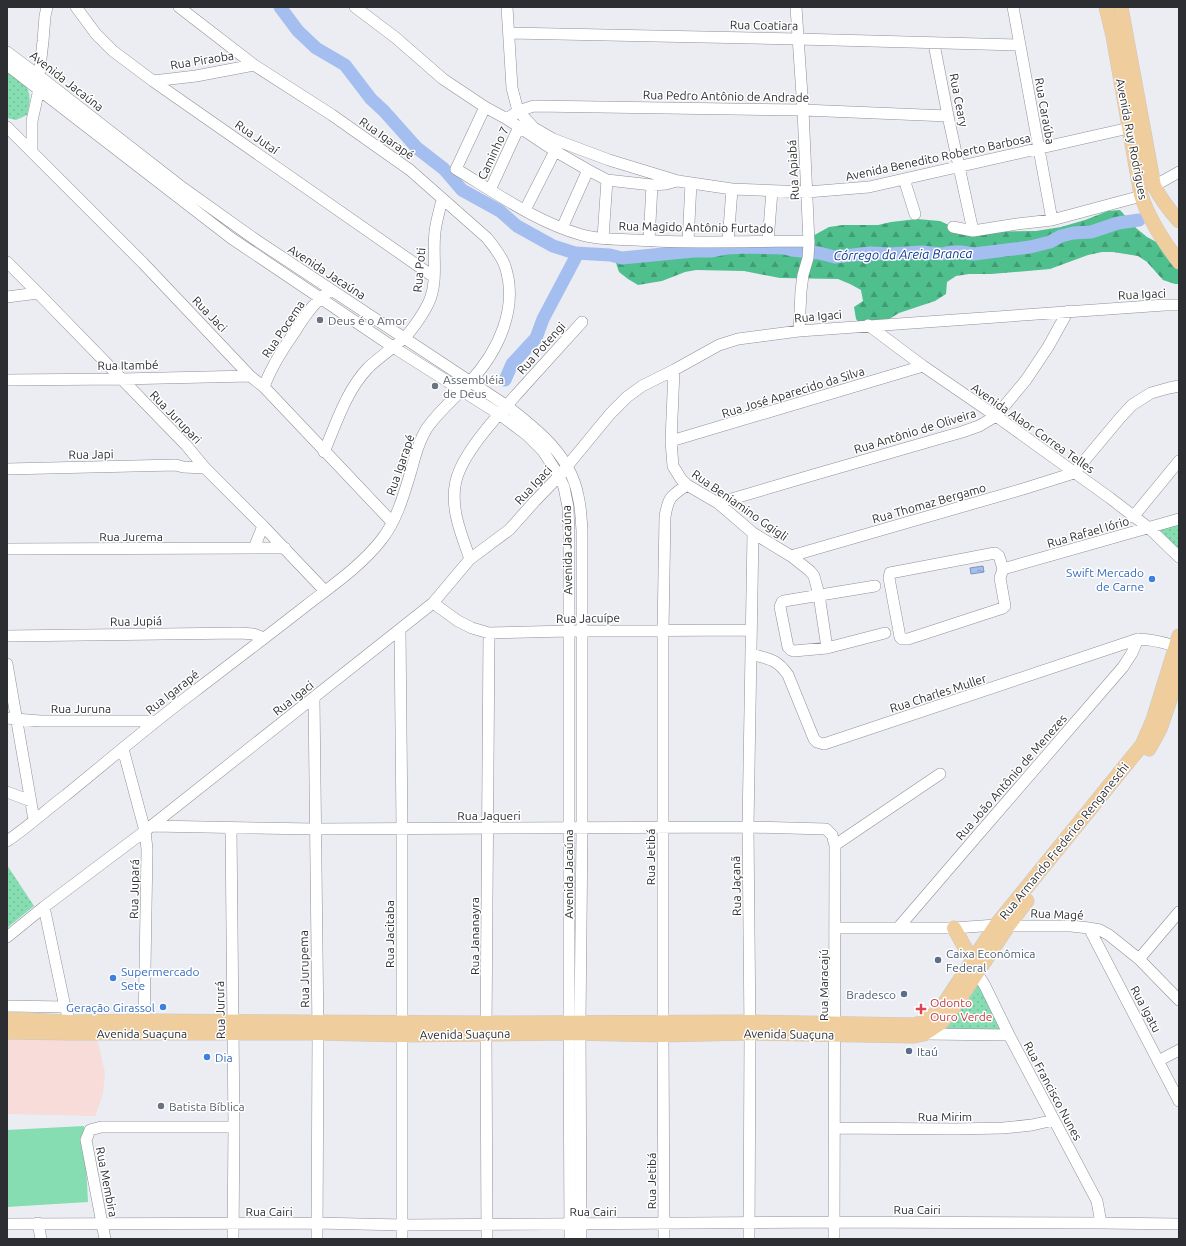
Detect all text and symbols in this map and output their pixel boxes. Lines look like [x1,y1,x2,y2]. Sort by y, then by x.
street label: Rua Coatiara [730,18,798,32]
street label: Avenida Jacaúna [28,48,106,114]
street label: Rua Piraoba [169,49,235,71]
street label: Rua Ceary [947,72,971,128]
street label: Rua Caraúba [1033,77,1057,145]
street label: Avenida Ruy Rodrigues [1114,77,1150,201]
street label: Rua Pedro Antônio de Andrade [643,88,809,104]
street label: Rua Igarapé [357,114,417,162]
street label: Rua Jutaí [233,117,282,157]
street label: Caminho 7 [475,124,511,182]
street label: Avenida Benedito Roberto Barbosa [844,131,1032,183]
street label: Rua Apiabá [785,140,801,200]
street label: Rua Magido Antônio Furtado [619,219,773,235]
street label: Avenida Jacaúna [286,242,368,302]
water label: Córrego da Areia Branca [833,246,973,262]
street label: Rua Poti [411,247,427,293]
street label: Rua Igaci [1118,286,1166,302]
street label: Rua Jaci [190,294,230,334]
street label: Rua Pocema [259,298,307,360]
street label: Rua Igaci [794,307,842,325]
place label: Deus é o Amor [328,314,407,327]
marker: Deus é o Amor [315,315,325,325]
street label: Rua Potengi [514,319,568,377]
street label: Rua Itambé [97,358,159,372]
street label: Rua José Aparecido da Silva [720,364,866,420]
place label: Assembléia de Deus [443,373,504,400]
street label: Avenida Alaor Correa Telles [969,380,1097,476]
marker: Assembléia de Deus [430,381,440,391]
street label: Rua Jurupari [148,388,204,446]
street label: Rua Antônio de Oliveira [852,406,978,456]
street label: Rua Igarapé [383,433,417,497]
street label: Rua Japi [68,447,114,461]
street label: Rua Igaci [512,463,554,507]
street label: Rua Beniamino Ggigli [690,467,791,543]
street label: Rua Thomaz Bergamo [871,481,987,525]
street label: Avenida Jacaúna [560,505,574,595]
street label: Rua Rafael Iório [1046,514,1130,550]
street label: Rua Jurema [99,530,163,543]
place label: Swift Mercado de Carne [1066,566,1144,593]
marker: Swift Mercado de Carne [1147,574,1157,584]
street label: Rua Jacuípe [556,611,620,625]
street label: Rua Jupiá [110,614,162,628]
street label: Rua Igarapé [143,667,201,717]
street label: Rua Charles Muller [888,671,988,715]
street label: Rua Igaci [270,678,316,718]
street label: Rua Juruna [51,702,111,715]
street label: Rua João Antônio de Menezes [953,712,1069,842]
street label: Rua Armando Frederico Renganeschi [997,760,1131,922]
street label: Rua Jaqueri [457,809,521,822]
street label: Avenida Jacaúna [562,829,575,919]
street label: Rua Jetibá [644,829,657,885]
street label: Rua Jaçanã [729,856,743,916]
street label: Rua Jupará [127,859,141,919]
street label: Rua Jananayra [468,897,481,975]
street label: Rua Jacitaba [383,900,396,968]
street label: Rua Magé [1030,907,1084,921]
street label: Rua Jurupema [297,930,311,1008]
place label: Caixa Econômica Federal [946,947,1036,974]
street label: Rua Maracajú [817,949,830,1021]
marker: Caixa Econômica Federal [933,955,943,965]
place label: Supermercado Sete [121,965,200,992]
marker: Supermercado Sete [108,973,118,983]
street label: Rua Jururá [213,981,227,1039]
street label: Rua Igatu [1128,983,1164,1035]
place label: Bradesco [846,988,896,1001]
marker: Bradesco [899,989,909,999]
place label: Odonto Ouro Verde [930,996,992,1023]
place label: Geração Girassol [66,1001,155,1014]
marker: Geração Girassol [158,1002,168,1012]
marker: Odonto Ouro Verde [915,1003,927,1015]
street label: Avenida Suaçuna [97,1027,187,1040]
street label: Avenida Suaçuna [420,1027,510,1041]
street label: Avenida Suaçuna [744,1027,834,1041]
street label: Rua Francisco Nunes [1021,1039,1085,1143]
place label: Itaú [917,1045,938,1058]
marker: Itaú [904,1046,914,1056]
place label: Dia [215,1051,233,1064]
marker: Dia [202,1052,212,1062]
place label: Batista Bíblica [169,1100,245,1113]
marker: Batista Bíblica [156,1101,166,1111]
street label: Rua Mirim [918,1110,972,1123]
street label: Rua Membira [94,1146,120,1218]
street label: Rua Jetibá [645,1153,658,1209]
street label: Rua Cairi [893,1203,941,1216]
street label: Rua Cairi [245,1205,293,1218]
street label: Rua Cairi [569,1205,617,1218]

